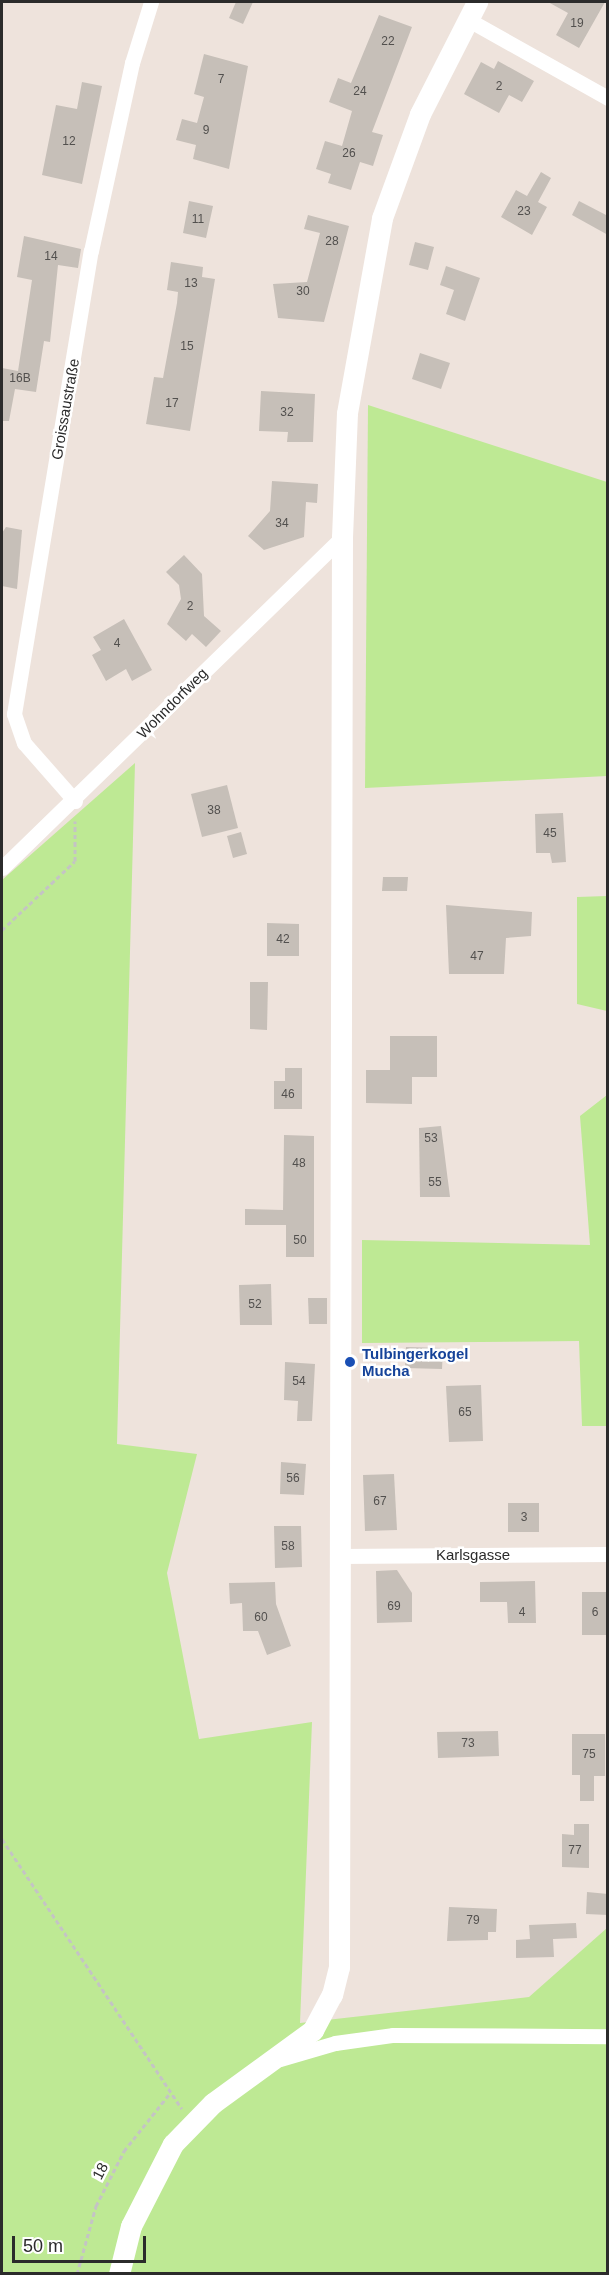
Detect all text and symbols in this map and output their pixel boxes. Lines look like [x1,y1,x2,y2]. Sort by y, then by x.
house number: 19 [570,17,584,31]
house number: 22 [381,35,395,49]
house number: 7 [218,73,224,87]
house number: 2 [496,80,502,94]
house number: 24 [353,85,367,99]
house number: 9 [203,124,209,138]
house number: 12 [62,135,76,149]
house number: 26 [342,147,356,161]
house number: 23 [517,205,531,219]
house number: 11 [192,213,204,227]
house number: 28 [325,235,339,249]
house number: 14 [44,250,58,264]
house number: 13 [184,277,198,291]
house number: 30 [296,285,310,299]
house number: 15 [180,340,194,354]
street label: Groissaustraße [47,357,83,461]
house number: 16B [9,372,31,386]
house number: 17 [165,397,179,411]
house number: 32 [280,406,294,420]
house number: 34 [275,517,289,531]
house number: 2 [187,600,193,614]
house number: 4 [114,637,120,651]
street label: Wohndorfweg [133,664,211,742]
house number: 38 [207,804,221,818]
house number: 45 [543,827,557,841]
house number: 42 [276,933,290,947]
house number: 47 [470,950,484,964]
house number: 46 [281,1088,295,1102]
house number: 53 [424,1132,438,1146]
house number: 48 [292,1157,306,1171]
house number: 55 [428,1176,442,1190]
house number: 50 [293,1234,307,1248]
house number: 52 [248,1298,262,1312]
place label: Tulbingerkogel Mucha [362,1344,468,1379]
marker: Tulbingerkogel Mucha [343,1355,357,1369]
house number: 54 [292,1375,306,1389]
house number: 65 [458,1406,472,1420]
house number: 56 [286,1472,300,1486]
house number: 67 [373,1495,387,1509]
house number: 3 [521,1511,527,1525]
house number: 58 [281,1540,295,1554]
street label: Karlsgasse [436,1546,510,1564]
house number: 69 [387,1600,401,1614]
house number: 4 [519,1606,525,1620]
house number: 6 [592,1606,598,1620]
house number: 60 [254,1611,268,1625]
house number: 73 [461,1737,475,1751]
house number: 75 [582,1748,596,1762]
house number: 77 [568,1844,582,1858]
house number: 79 [466,1914,480,1928]
street label: 18 [88,2159,112,2183]
scale bar [15,2224,148,2262]
text: 50 m [23,2236,63,2256]

